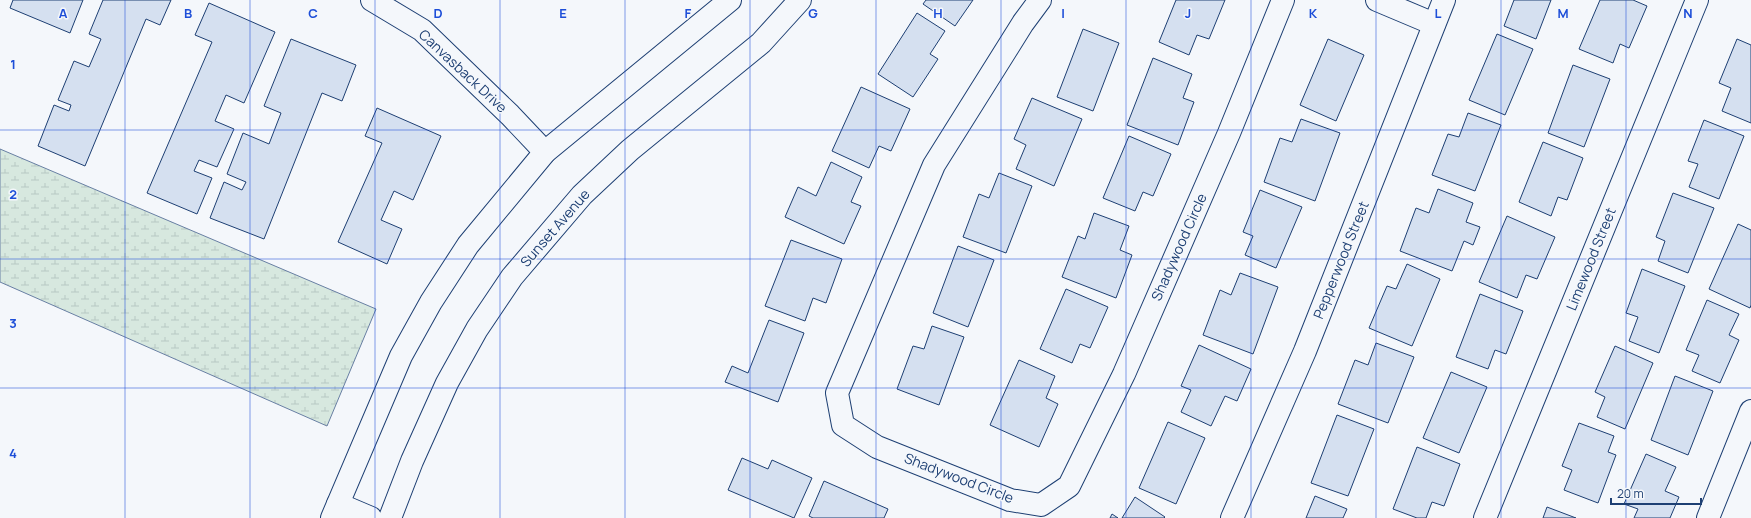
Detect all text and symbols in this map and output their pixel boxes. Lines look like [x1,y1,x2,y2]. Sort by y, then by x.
text: A [59,4,68,22]
text: B [184,4,192,22]
text: C [308,4,318,22]
text: D [433,4,443,22]
text: E [559,4,567,22]
text: F [685,4,692,22]
text: G [808,4,818,22]
text: H [933,4,943,22]
text: I [1061,4,1065,22]
text: J [1185,4,1191,22]
text: K [1309,4,1318,22]
text: L [1435,4,1442,22]
text: M [1557,4,1569,22]
text: N [1683,4,1693,22]
street label: Canvasback Drive [415,25,512,117]
text: 1 [10,55,16,73]
text: 2 [9,185,17,203]
street label: Sunset Avenue [516,185,594,271]
street label: Shadywood Circle [1146,190,1211,304]
street label: Pepperwood Street [1308,198,1373,322]
street label: Limewood Street [1561,204,1620,313]
text: 3 [9,314,17,332]
text: 4 [9,444,17,462]
street label: Shadywood Circle [902,448,1017,507]
scale bar [1611,480,1701,506]
text: 20 m [1617,485,1644,502]

